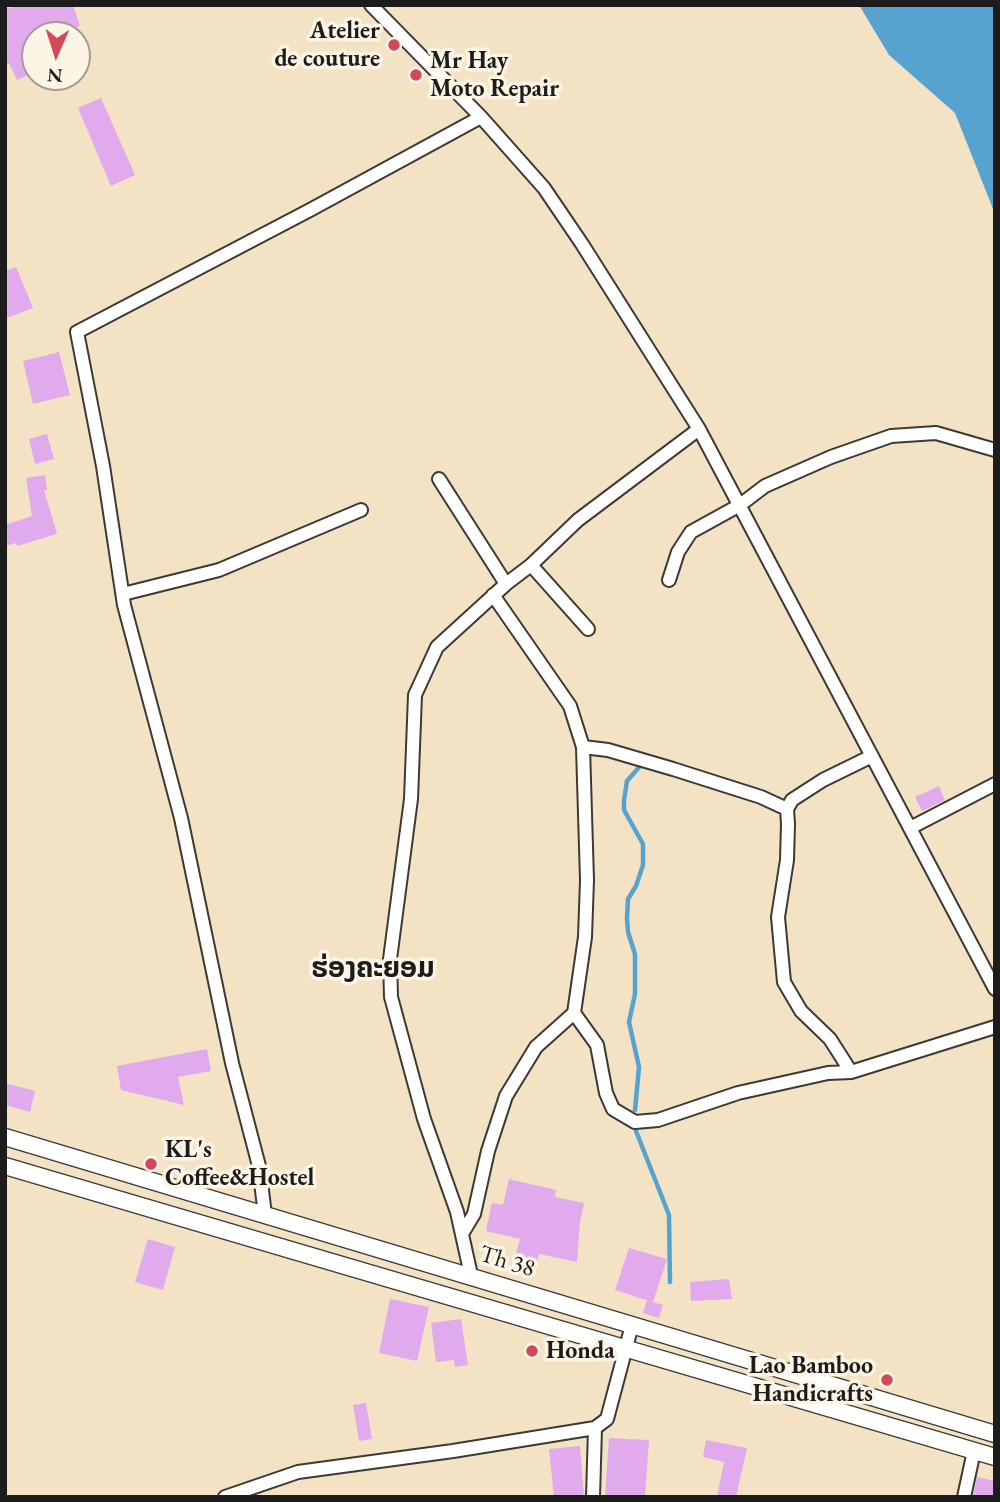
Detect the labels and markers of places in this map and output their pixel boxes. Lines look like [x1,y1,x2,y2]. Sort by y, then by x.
place label: Atelier de couture [274,17,380,73]
marker: Atelier de couture [386,37,402,53]
place label: Mr Hay Moto Repair [430,47,559,103]
marker: Mr Hay Moto Repair [408,67,424,83]
place label: KL's Coffee&Hostel [165,1136,314,1192]
marker: KL's Coffee&Hostel [143,1156,159,1172]
place label: Honda [546,1337,615,1365]
marker: Honda [524,1343,540,1359]
place label: Lao Bamboo Handicrafts [749,1352,873,1408]
marker: Lao Bamboo Handicrafts [879,1372,895,1388]

